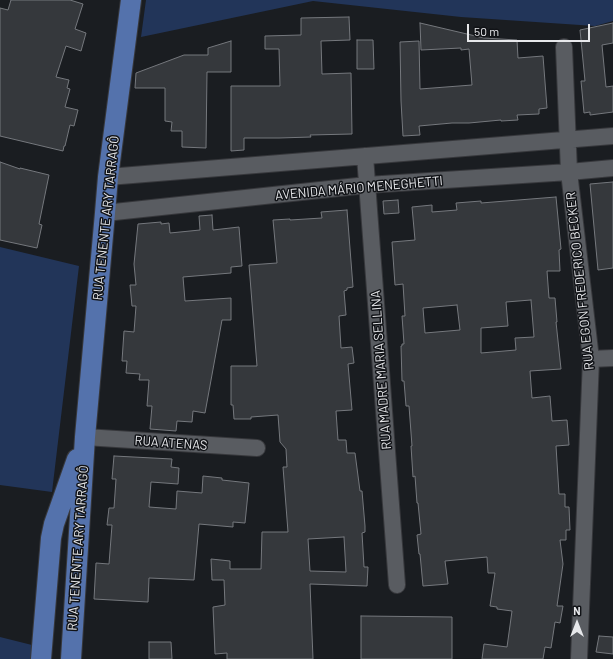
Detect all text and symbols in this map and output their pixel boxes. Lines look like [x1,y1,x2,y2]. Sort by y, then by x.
scale bar [469,16,592,42]
text: 50 m [474,24,499,38]
street label: RUA TENENTE ARY TARRAGÔ [90,135,122,301]
street label: AVENIDA MÁRIO MENEGHETTI [274,173,444,203]
street label: RUA EGON FREDERICO BECKER [563,191,597,371]
street label: RUA MADRE MARIA SELLINA [368,290,394,450]
street label: RUA ATENAS [134,433,208,453]
street label: RUA TENENTE ARY TARRAGÔ [64,465,92,631]
north arrow [557,603,597,643]
text: N [573,604,581,617]

